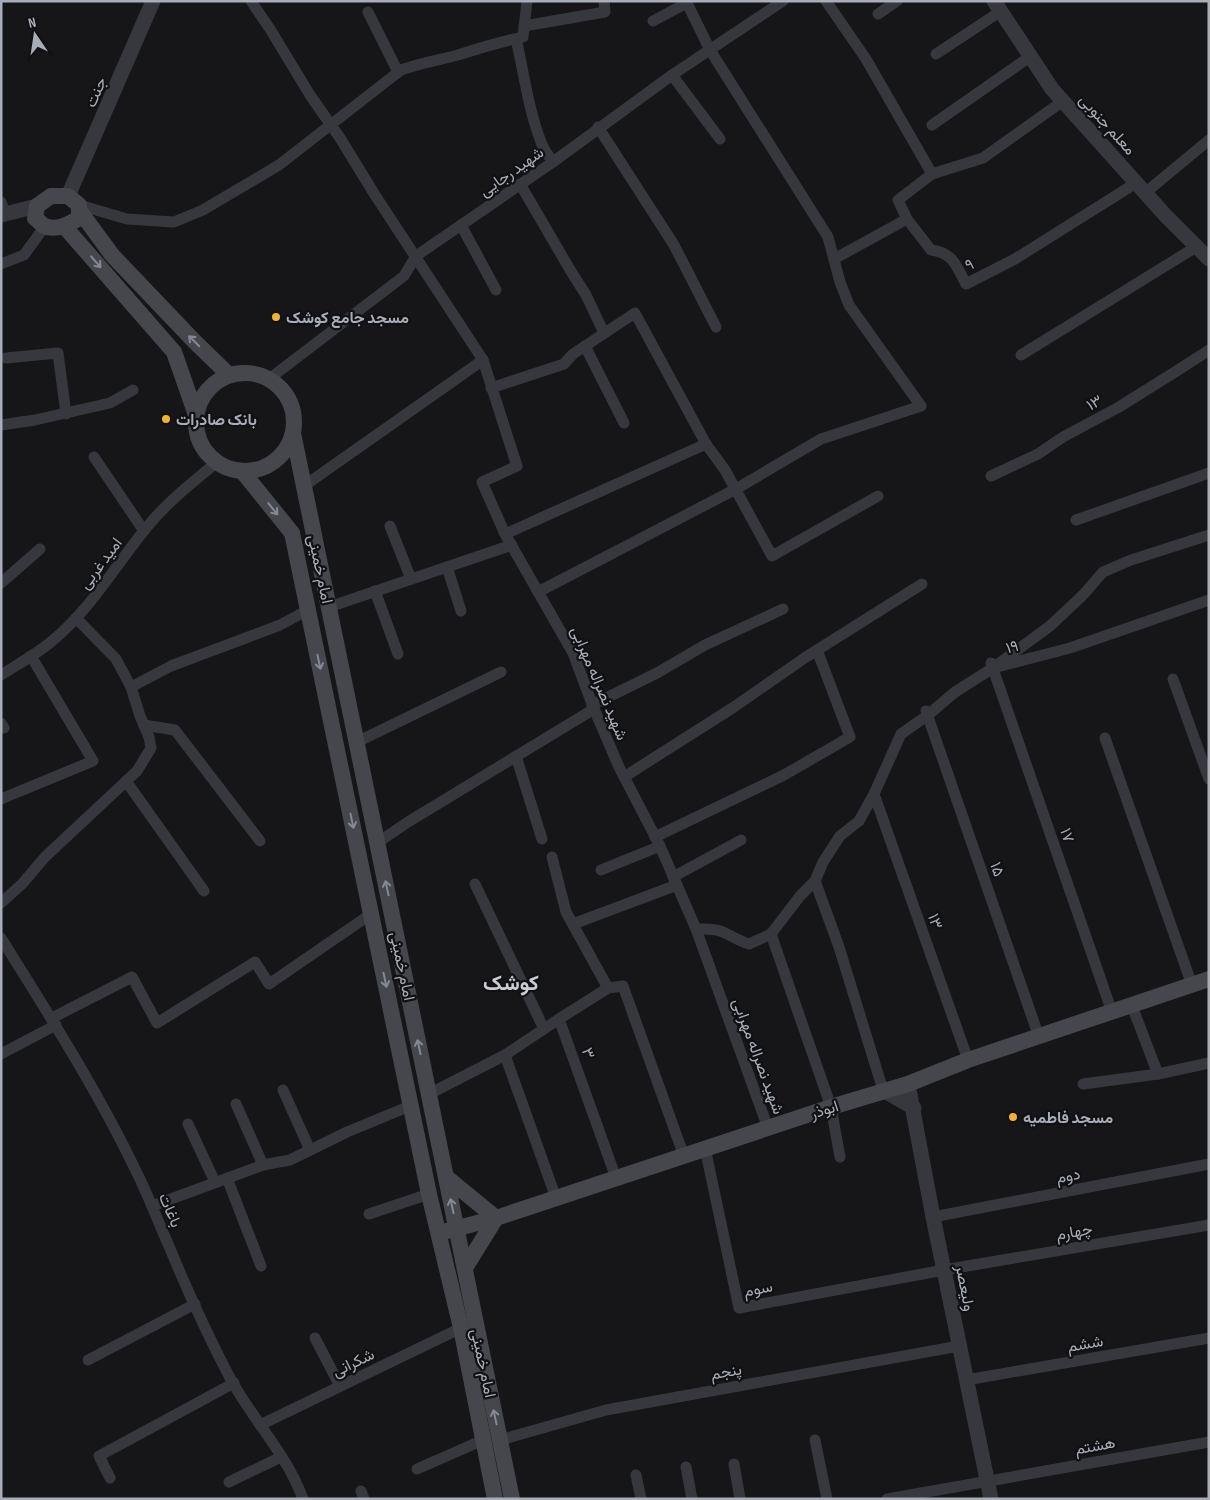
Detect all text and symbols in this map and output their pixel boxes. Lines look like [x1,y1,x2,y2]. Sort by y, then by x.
north arrow [10,10,60,60]
text: N [27,14,38,32]
street label: جنت [82,74,111,111]
street label: معلم جنوبی [1075,91,1139,159]
street label: شهید رجایی [476,143,548,201]
street label: ۹ [962,255,977,276]
one-way arrow [90,256,101,269]
place label: مسجد جامع کوشک [286,309,409,329]
marker: مسجد جامع کوشک [270,311,282,323]
one-way arrow [188,335,200,347]
street label: ۱۳ [1083,391,1106,415]
place label: بانک صادرات [176,411,257,430]
marker: بانک صادرات [160,413,172,425]
one-way arrow [267,502,278,515]
street label: امام خمینی [303,533,336,606]
street label: امید غربی [76,534,127,594]
street label: شهید نصراله مهرابی [566,624,631,743]
street label: ۱۹ [1004,637,1021,658]
one-way arrow [314,654,324,670]
one-way arrow [347,813,357,829]
street label: ۱۷ [1055,826,1078,845]
street label: ۱۵ [985,860,1008,879]
one-way arrow [381,880,391,896]
street label: ۱۳ [923,911,946,932]
street label: امام خمینی [385,930,418,1003]
district label: کوشک [483,971,539,996]
one-way arrow [380,972,390,988]
street label: شهید نصراله مهرابی [728,996,787,1117]
one-way arrow [414,1039,424,1055]
street label: ۳ [577,1045,598,1062]
street label: ابوذر [807,1097,841,1124]
place label: مسجد فاطمیه [1023,1109,1114,1128]
marker: مسجد فاطمیه [1007,1111,1019,1123]
street label: دوم [1055,1165,1082,1188]
street label: باغات [154,1191,185,1231]
one-way arrow [447,1199,456,1215]
street label: چهارم [1055,1220,1094,1246]
street label: ولیعصر [951,1263,978,1313]
street label: سوم [742,1277,774,1302]
street label: امام خمینی [466,1327,499,1400]
street label: ششم [1066,1332,1105,1357]
street label: شکرانی [329,1345,378,1382]
street label: پنجم [709,1360,744,1386]
one-way arrow [490,1409,500,1425]
street label: هشتم [1074,1434,1117,1459]

